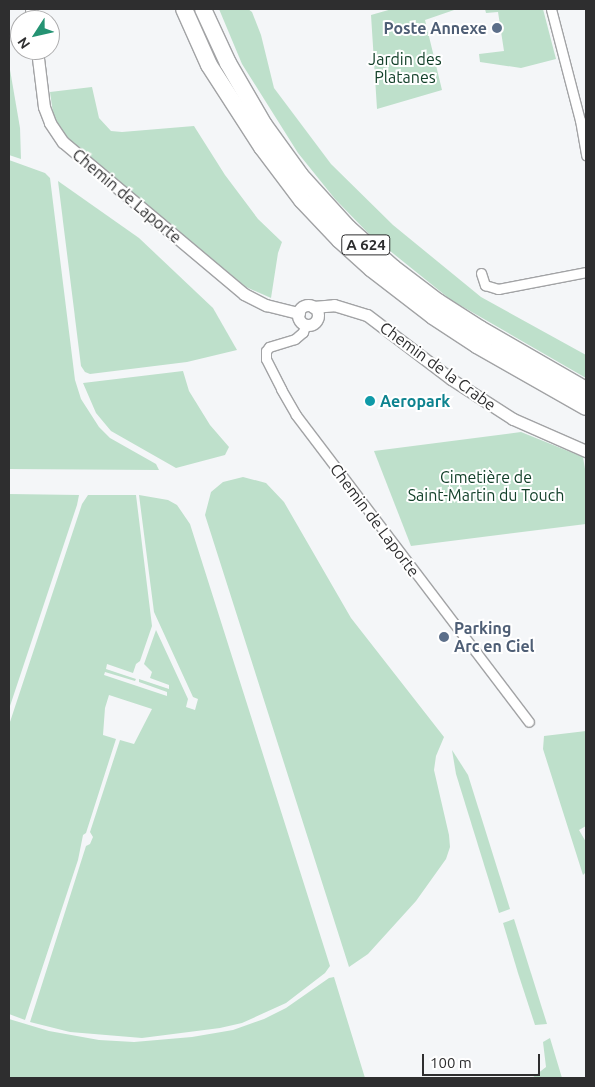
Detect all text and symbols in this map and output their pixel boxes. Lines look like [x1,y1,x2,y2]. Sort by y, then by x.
north arrow [10,10,60,60]
place label: Poste Annexe [384,18,487,38]
marker: Poste Annexe [491,22,503,34]
text: N [14,34,33,52]
park label: Jardin des Platanes [368,49,442,87]
street label: Chemin de Laporte [69,145,185,247]
road number: A 624 [341,232,391,258]
street label: Chemin de la Crabe [376,318,500,414]
place label: Aeropark [380,391,450,411]
marker: Aeropark [364,395,376,407]
street label: Chemin de Laporte [326,460,424,580]
park label: Cimetière de Saint-Martin du Touch [408,467,564,505]
place label: Parking Arc en Ciel [454,618,534,656]
marker: Parking Arc en Ciel [438,631,450,643]
scale bar [425,1044,542,1076]
text: 100 m [430,1054,472,1071]

